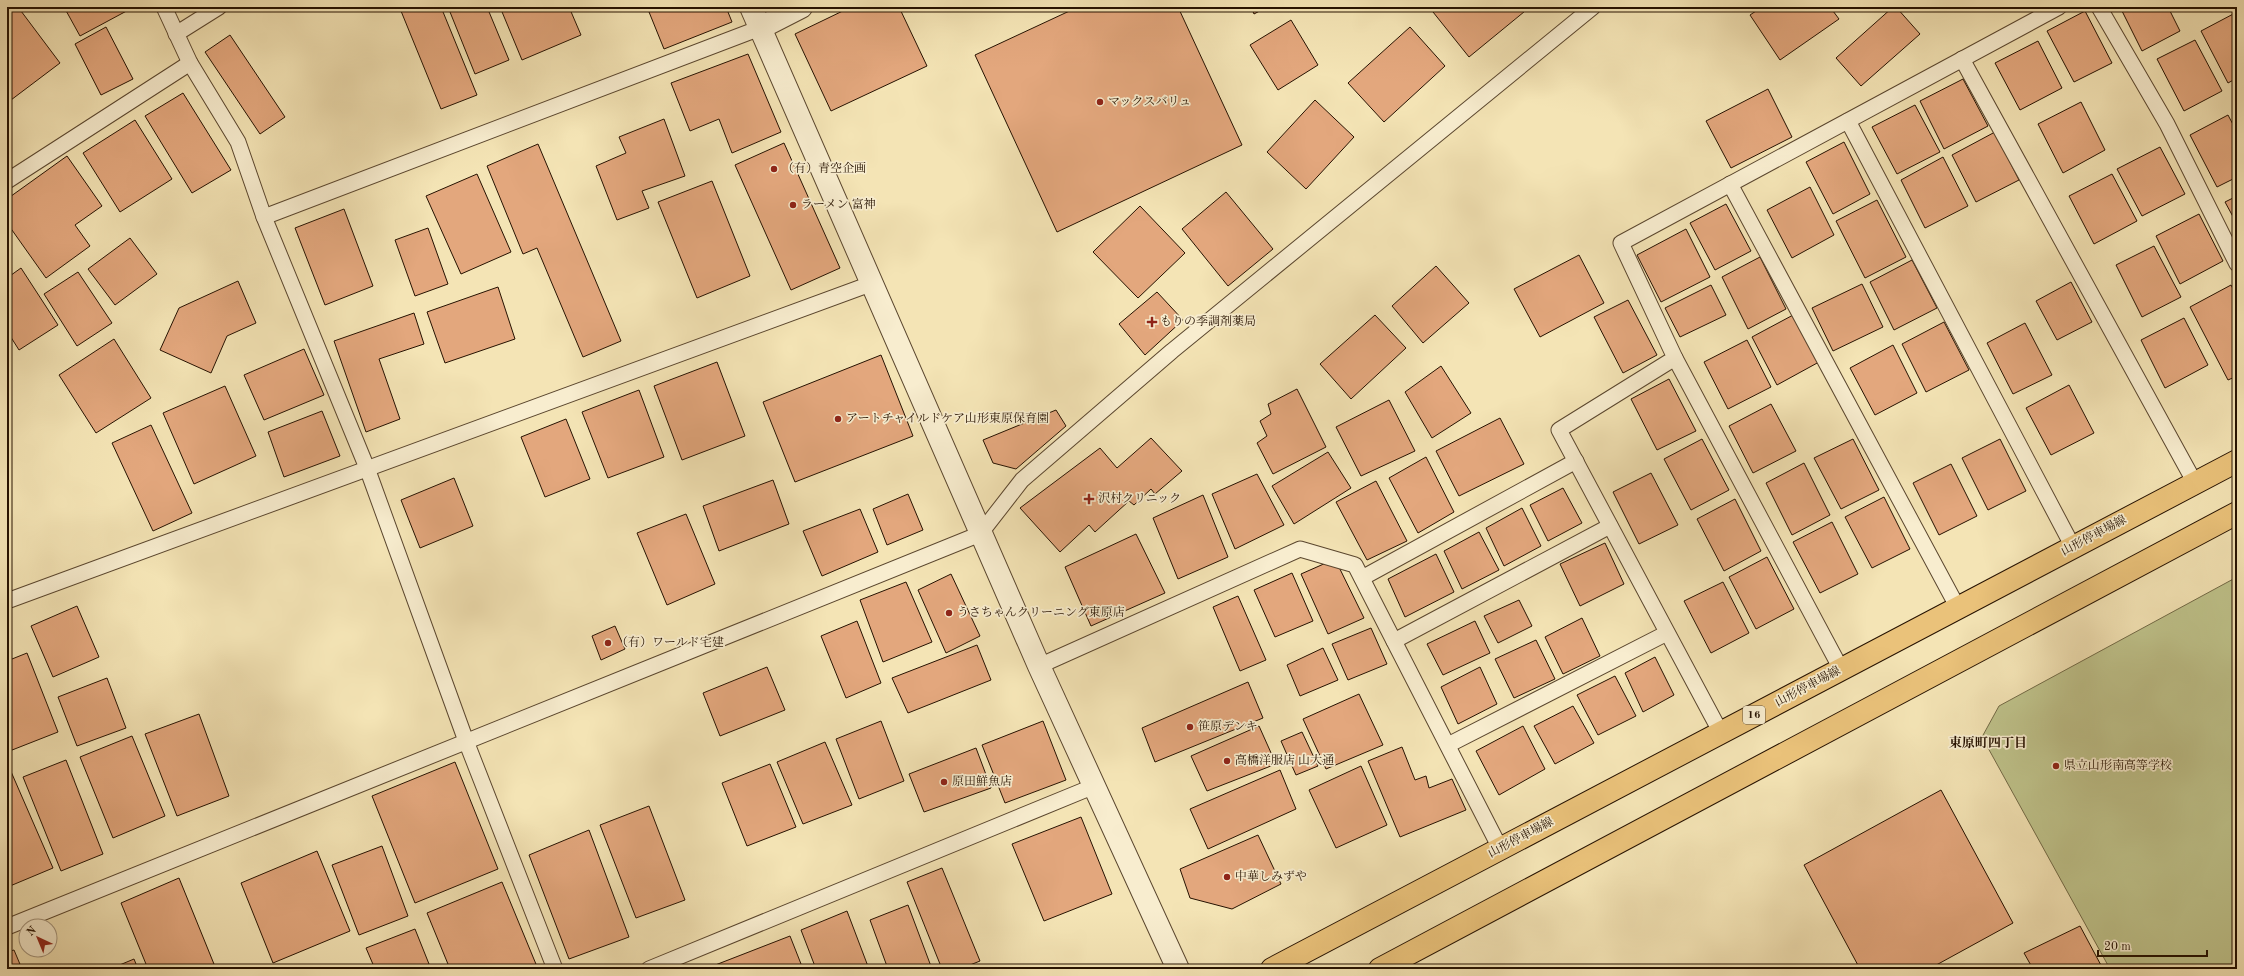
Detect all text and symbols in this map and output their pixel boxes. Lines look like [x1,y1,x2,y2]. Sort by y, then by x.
place label: マックスバリュ [1108,95,1191,108]
marker: マックスバリュ [1095,97,1105,107]
place label: （有）青空企画 [782,161,866,175]
marker: （有）青空企画 [769,164,779,174]
place label: ラーメン 富神 [801,197,876,211]
marker: ラーメン 富神 [788,200,798,210]
place label: もりの季調剤薬局 [1160,314,1256,328]
marker: もりの季調剤薬局 [1147,317,1157,327]
place label: アートチャイルドケア山形東原保育園 [846,411,1049,425]
marker: アートチャイルドケア山形東原保育園 [833,414,843,424]
place label: 沢村クリニック [1098,491,1181,505]
marker: 沢村クリニック [1083,493,1095,505]
street label: 山形停車場線 [2058,512,2129,558]
place label: うさちゃんクリーニング東原店 [957,605,1125,619]
marker: うさちゃんクリーニング東原店 [944,608,954,618]
place label: （有）ワールド宅建 [616,635,724,649]
marker: （有）ワールド宅建 [603,638,613,648]
street label: 山形停車場線 [1772,663,1843,709]
road number: 16 [1743,706,1765,724]
place label: 笹原デンキ [1198,719,1258,733]
marker: 笹原デンキ [1185,722,1195,732]
district label: 東原町四丁目 [1949,735,2027,750]
place label: 高橋洋服店 山大通 [1235,753,1334,767]
marker: 高橋洋服店 山大通 [1222,756,1232,766]
place label: 県立山形南高等学校 [2064,758,2172,772]
marker: 県立山形南高等学校 [2051,761,2061,771]
place label: 原田鮮魚店 [952,774,1012,788]
marker: 原田鮮魚店 [939,777,949,787]
street label: 山形停車場線 [1485,814,1556,860]
place label: 中華しみずや [1235,869,1307,883]
marker: 中華しみずや [1222,872,1232,882]
north arrow [18,918,58,958]
text: N [25,925,39,939]
scale bar [2098,932,2207,958]
text: 20 m [2104,941,2131,953]

